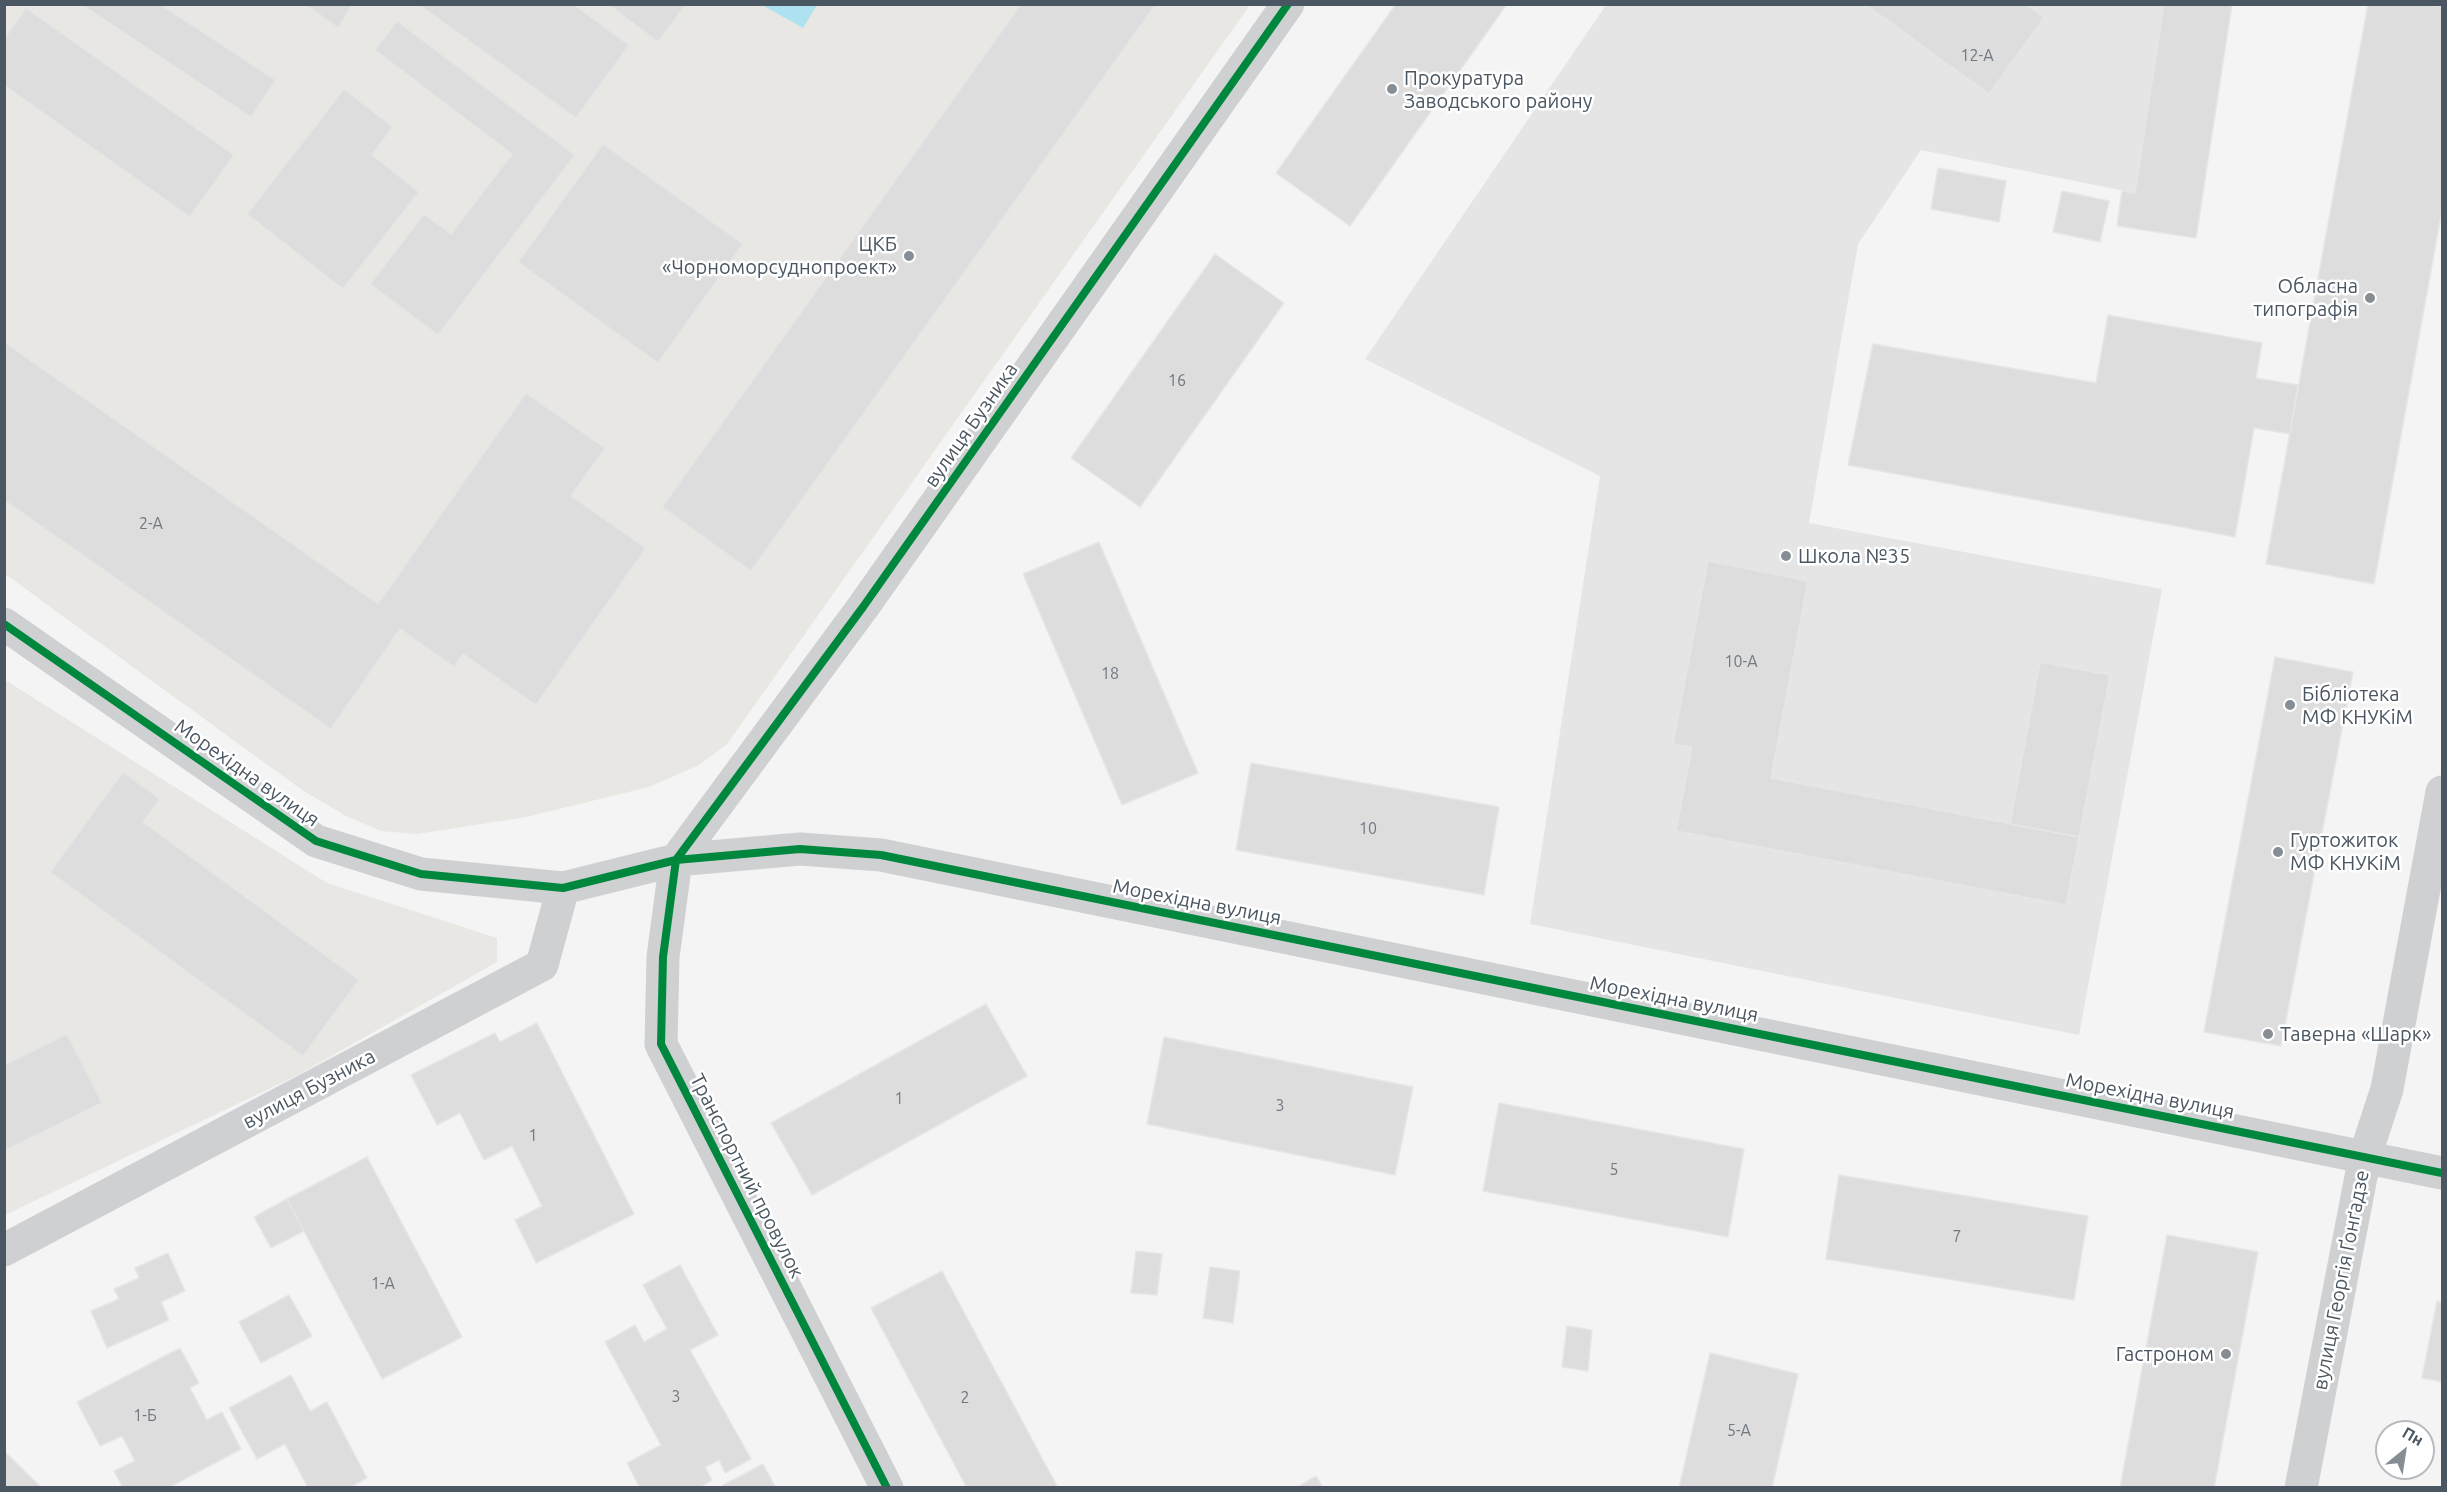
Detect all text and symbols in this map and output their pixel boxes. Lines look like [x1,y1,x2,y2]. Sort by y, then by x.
house number: 12-А [1960,46,1994,66]
place label: Прокуратура Заводського району [1404,66,1592,113]
marker: Прокуратура Заводського району [1385,82,1399,96]
place label: ЦКБ «Чорноморсуднопроект» [662,232,897,279]
marker: ЦКБ «Чорноморсуднопроект» [902,249,916,263]
place label: Обласна типографія [2253,274,2358,321]
marker: Обласна типографія [2363,291,2377,305]
street label: вулиця Бузника [919,358,1023,492]
house number: 16 [1168,371,1186,391]
house number: 2-А [139,514,163,534]
place label: Школа №35 [1798,544,1910,568]
marker: Школа №35 [1779,549,1793,563]
house number: 10-А [1724,652,1758,672]
house number: 18 [1101,664,1119,684]
place label: Бібліотека МФ КНУКіМ [2302,682,2413,729]
marker: Бібліотека МФ КНУКіМ [2283,698,2297,712]
street label: Морехідна вулиця [170,714,324,832]
house number: 10 [1359,819,1377,839]
place label: Гуртожиток МФ КНУКіМ [2290,828,2401,875]
marker: Гуртожиток МФ КНУКіМ [2271,845,2285,859]
street label: Морехідна вулиця [1111,874,1283,930]
street label: Морехідна вулиця [1588,971,1760,1027]
place label: Таверна «Шарк» [2280,1022,2431,1046]
marker: Таверна «Шарк» [2261,1027,2275,1041]
street label: вулиця Бузника [239,1044,379,1134]
street label: Морехідна вулиця [2064,1068,2236,1124]
street label: Транспортний провулок [685,1070,809,1282]
house number: 1 [894,1089,904,1109]
house number: 3 [1275,1096,1285,1116]
house number: 1 [528,1126,538,1146]
house number: 5 [1609,1160,1619,1180]
street label: вулиця Георгія Ґонґадзе [2308,1168,2374,1392]
house number: 7 [1952,1227,1962,1247]
house number: 1-А [371,1274,395,1294]
place label: Гастроном [2116,1342,2214,1366]
marker: Гастроном [2219,1347,2233,1361]
house number: 3 [671,1387,681,1407]
house number: 2 [960,1388,970,1408]
house number: 1-Б [133,1406,157,1426]
north arrow [2375,1420,2435,1480]
house number: 5-А [1727,1421,1751,1441]
text: Пн [2399,1423,2427,1449]

